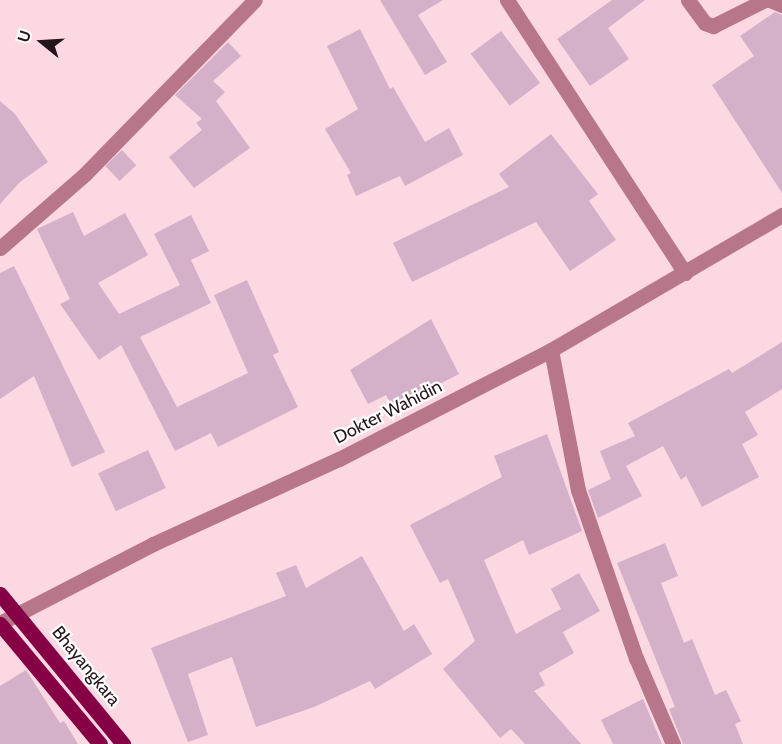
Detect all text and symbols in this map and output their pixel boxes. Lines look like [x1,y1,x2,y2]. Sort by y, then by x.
north arrow [12,12,72,72]
text: U [14,28,35,45]
street label: Dokter Wahidin [330,376,446,448]
street label: Bhayangkara [47,622,125,710]

